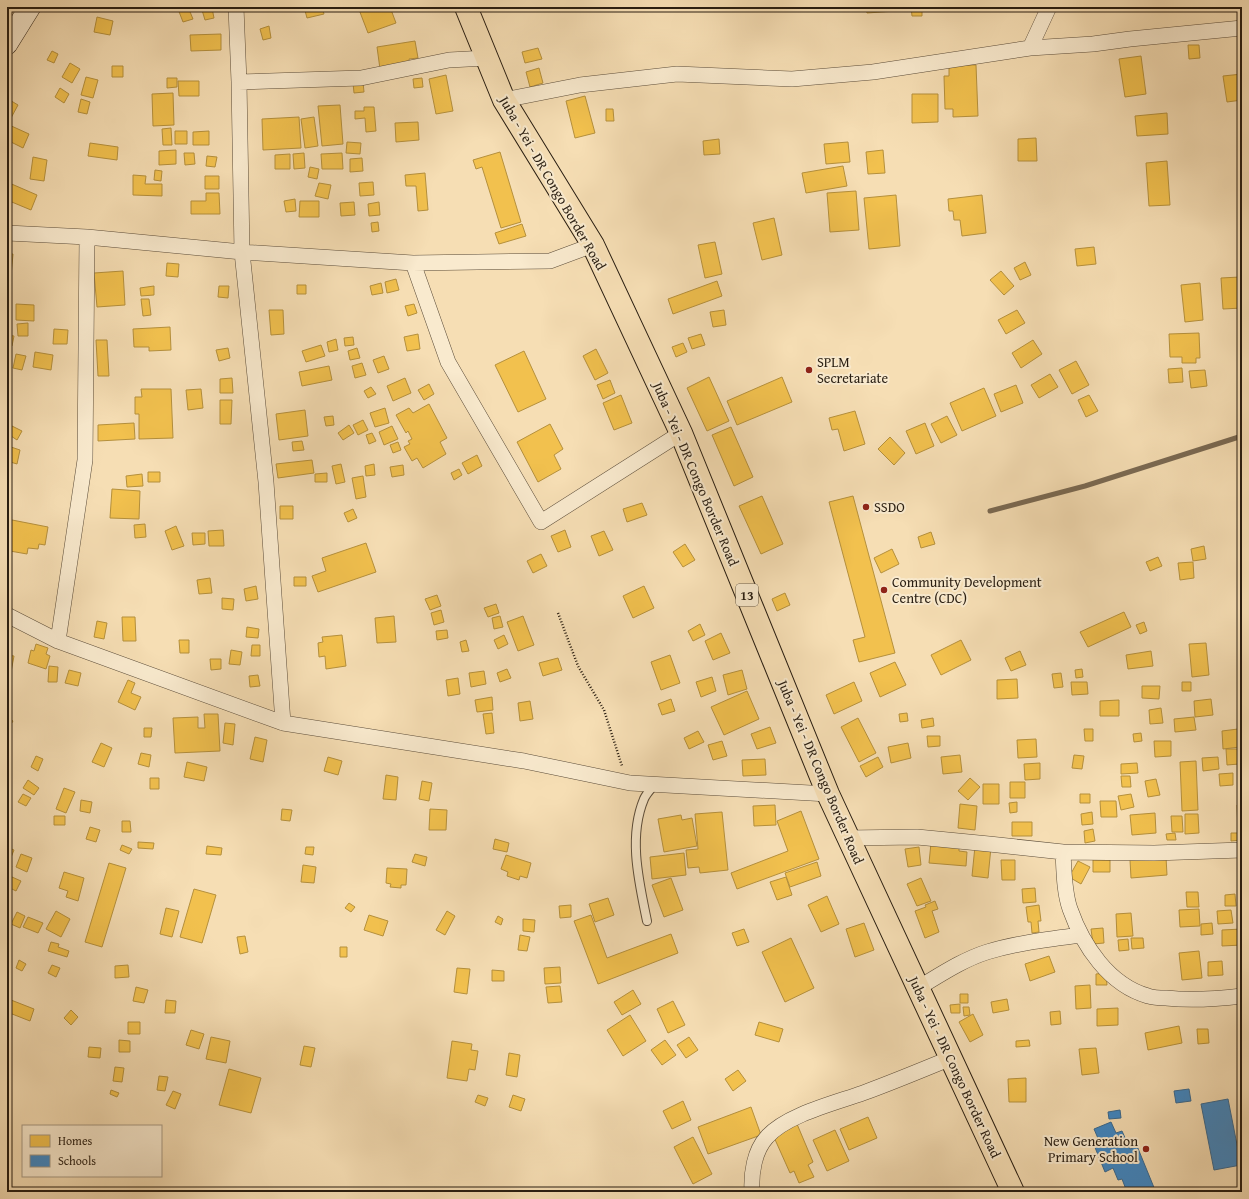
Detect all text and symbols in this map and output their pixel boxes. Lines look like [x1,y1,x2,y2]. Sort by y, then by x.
street label: Juba - Yei - DR Congo Border Road [494,90,611,274]
place label: SPLM Secretariate [817,352,889,388]
marker: SPLM Secretariate [804,365,814,375]
street label: Juba - Yei - DR Congo Border Road [647,377,744,570]
place label: SSDO [874,497,905,517]
marker: SSDO [861,502,871,512]
place label: Community Development Centre (CDC) [892,572,1042,608]
road number: 13 [736,584,758,606]
marker: Community Development Centre (CDC) [879,585,889,595]
street label: Juba - Yei - DR Congo Border Road [772,675,869,868]
street label: Juba - Yei - DR Congo Border Road [903,971,1006,1162]
legend [22,1125,162,1177]
place label: New Generation Primary School [1044,1131,1138,1167]
text: Homes [58,1132,93,1149]
marker: New Generation Primary School [1141,1144,1151,1154]
text: Schools [58,1152,96,1169]

